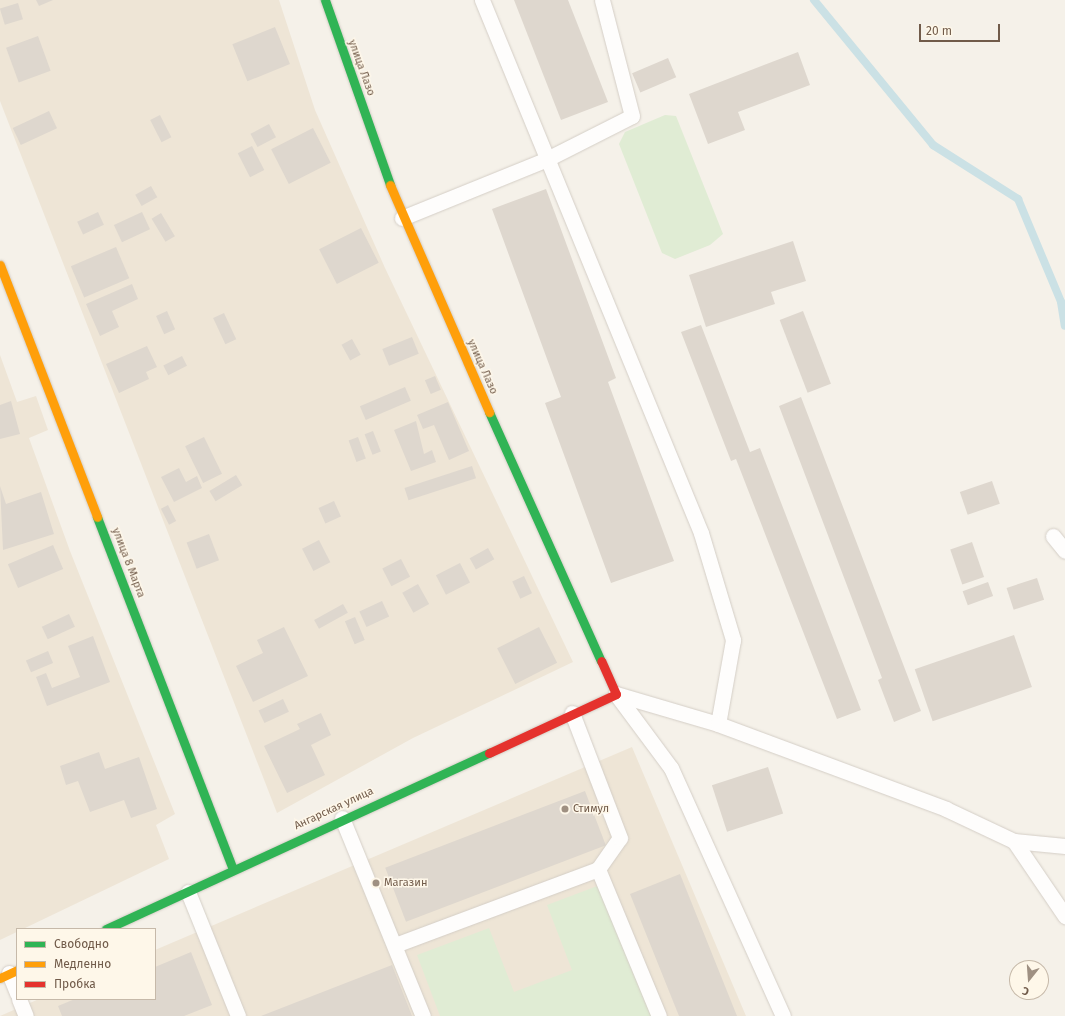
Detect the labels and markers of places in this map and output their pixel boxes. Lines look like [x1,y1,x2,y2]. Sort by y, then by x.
place label: Стимул [573,802,609,816]
marker: Стимул [560,804,570,814]
place label: Магазин [384,876,427,890]
marker: Магазин [371,878,381,888]

